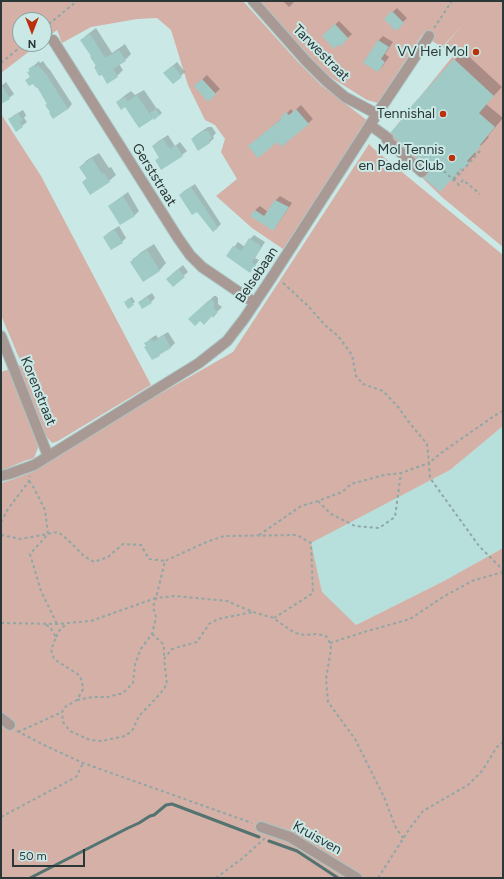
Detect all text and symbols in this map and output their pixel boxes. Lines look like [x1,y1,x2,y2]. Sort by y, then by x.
north arrow [12,12,52,52]
street label: Tarwestraat [289,21,353,85]
text: N [28,37,36,50]
place label: VV Hei Mol [397,44,468,60]
marker: VV Hei Mol [471,47,481,57]
place label: Tennishal [377,106,435,122]
marker: Tennishal [438,109,448,119]
street label: Gerststraat [128,140,180,210]
place label: Mol Tennis en Padel Club [358,142,444,174]
marker: Mol Tennis en Padel Club [447,153,457,163]
street label: Belsebaan [232,244,282,306]
street label: Korenstraat [17,354,59,428]
street label: Kruisven [290,818,344,858]
scale bar [14,841,87,867]
text: 50 m [19,849,47,863]

